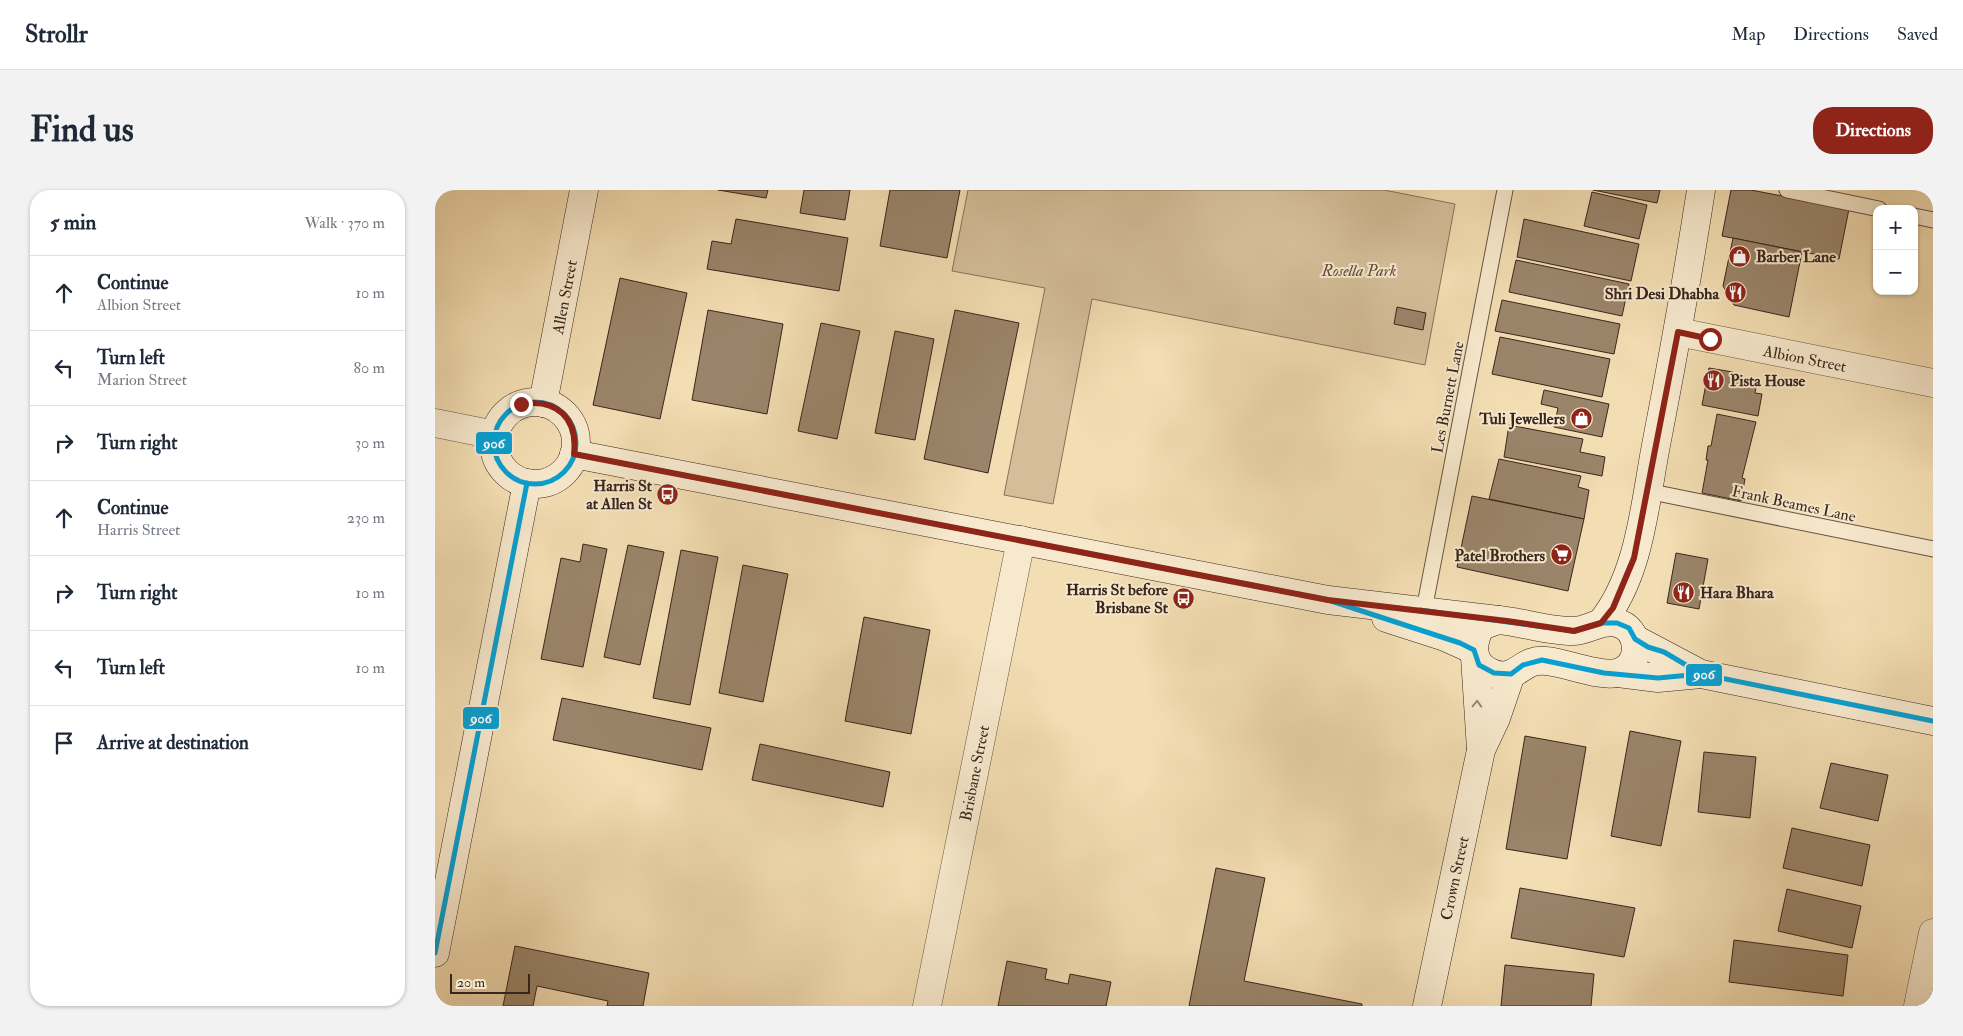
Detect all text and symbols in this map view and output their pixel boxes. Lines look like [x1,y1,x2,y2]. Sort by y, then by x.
text: Strollr [25,19,88,50]
text: Map [1732,23,1765,46]
text: Directions [1793,23,1869,46]
text: Saved [1897,23,1938,46]
button: Directions [1813,107,1933,154]
text: Find us [30,108,134,152]
map controls [1873,205,1918,295]
button: + [1873,205,1918,250]
text: 5 min [50,209,96,236]
text: Walk · 370 m [304,213,385,233]
shop icon: Barber Lane [1728,244,1752,268]
place label: Barber Lane [1756,247,1836,267]
button: − [1873,250,1918,295]
street label: Allen Street [548,258,582,337]
park label: Rosella Park [1321,261,1397,281]
text: Continue [97,271,168,295]
icon: ahead [50,279,78,307]
restaurant icon: Shri Desi Dhabha [1723,281,1747,305]
text: 10 m [355,283,385,303]
place label: Shri Desi Dhabha [1605,284,1719,304]
text: Albion Street [97,295,181,315]
route start [1699,328,1722,351]
street label: Les Burnett Lane [1427,339,1469,455]
street label: Albion Street [1761,341,1848,377]
text: Turn left [97,346,165,370]
icon: left [50,354,78,382]
text: 80 m [354,358,385,378]
restaurant icon: Pista House [1702,368,1726,392]
text: Marion Street [97,370,187,390]
place label: Pista House [1730,371,1806,391]
route end [510,393,533,416]
shop icon: Tuli Jewellers [1569,406,1593,430]
place label: Tuli Jewellers [1478,409,1566,430]
icon: right [50,429,78,457]
text: Turn right [97,431,177,455]
line badge: 906 [475,431,513,455]
text: 30 m [355,433,385,453]
text: 906 [481,435,506,452]
place label: Harris St at Allen St [586,476,653,514]
street label: Frank Beames Lane [1730,481,1858,527]
bus stop icon: Harris St at Allen St [656,482,680,506]
text: Continue [97,496,168,520]
icon: ahead [50,504,78,532]
text: 230 m [347,508,385,528]
text: Harris Street [97,520,180,540]
supermarket icon: Patel Brothers [1549,543,1573,567]
place label: Patel Brothers [1454,546,1546,566]
icon: right [50,579,78,607]
place label: Harris St before Brisbane St [1066,580,1169,618]
restaurant icon: Hara Bhara [1672,580,1696,604]
text: Turn right [97,581,177,605]
text: 10 m [355,583,385,603]
place label: Hara Bhara [1700,583,1774,603]
bus stop icon: Harris St before Brisbane St [1172,586,1196,610]
icon: left [50,654,78,682]
text: Turn left [97,656,165,680]
text: 10 m [355,658,385,678]
line badge: 906 [1685,663,1723,687]
text: 906 [1691,666,1716,683]
one-way arrow [1472,700,1483,708]
line badge: 906 [462,706,500,730]
text: 906 [468,710,493,727]
street label: Brisbane Street [956,723,994,823]
icon: arrive [50,729,78,757]
text: Arrive at destination [97,731,249,755]
street label: Crown Street [1436,834,1474,922]
scale bar [450,971,530,994]
text: 20 m [457,974,485,991]

